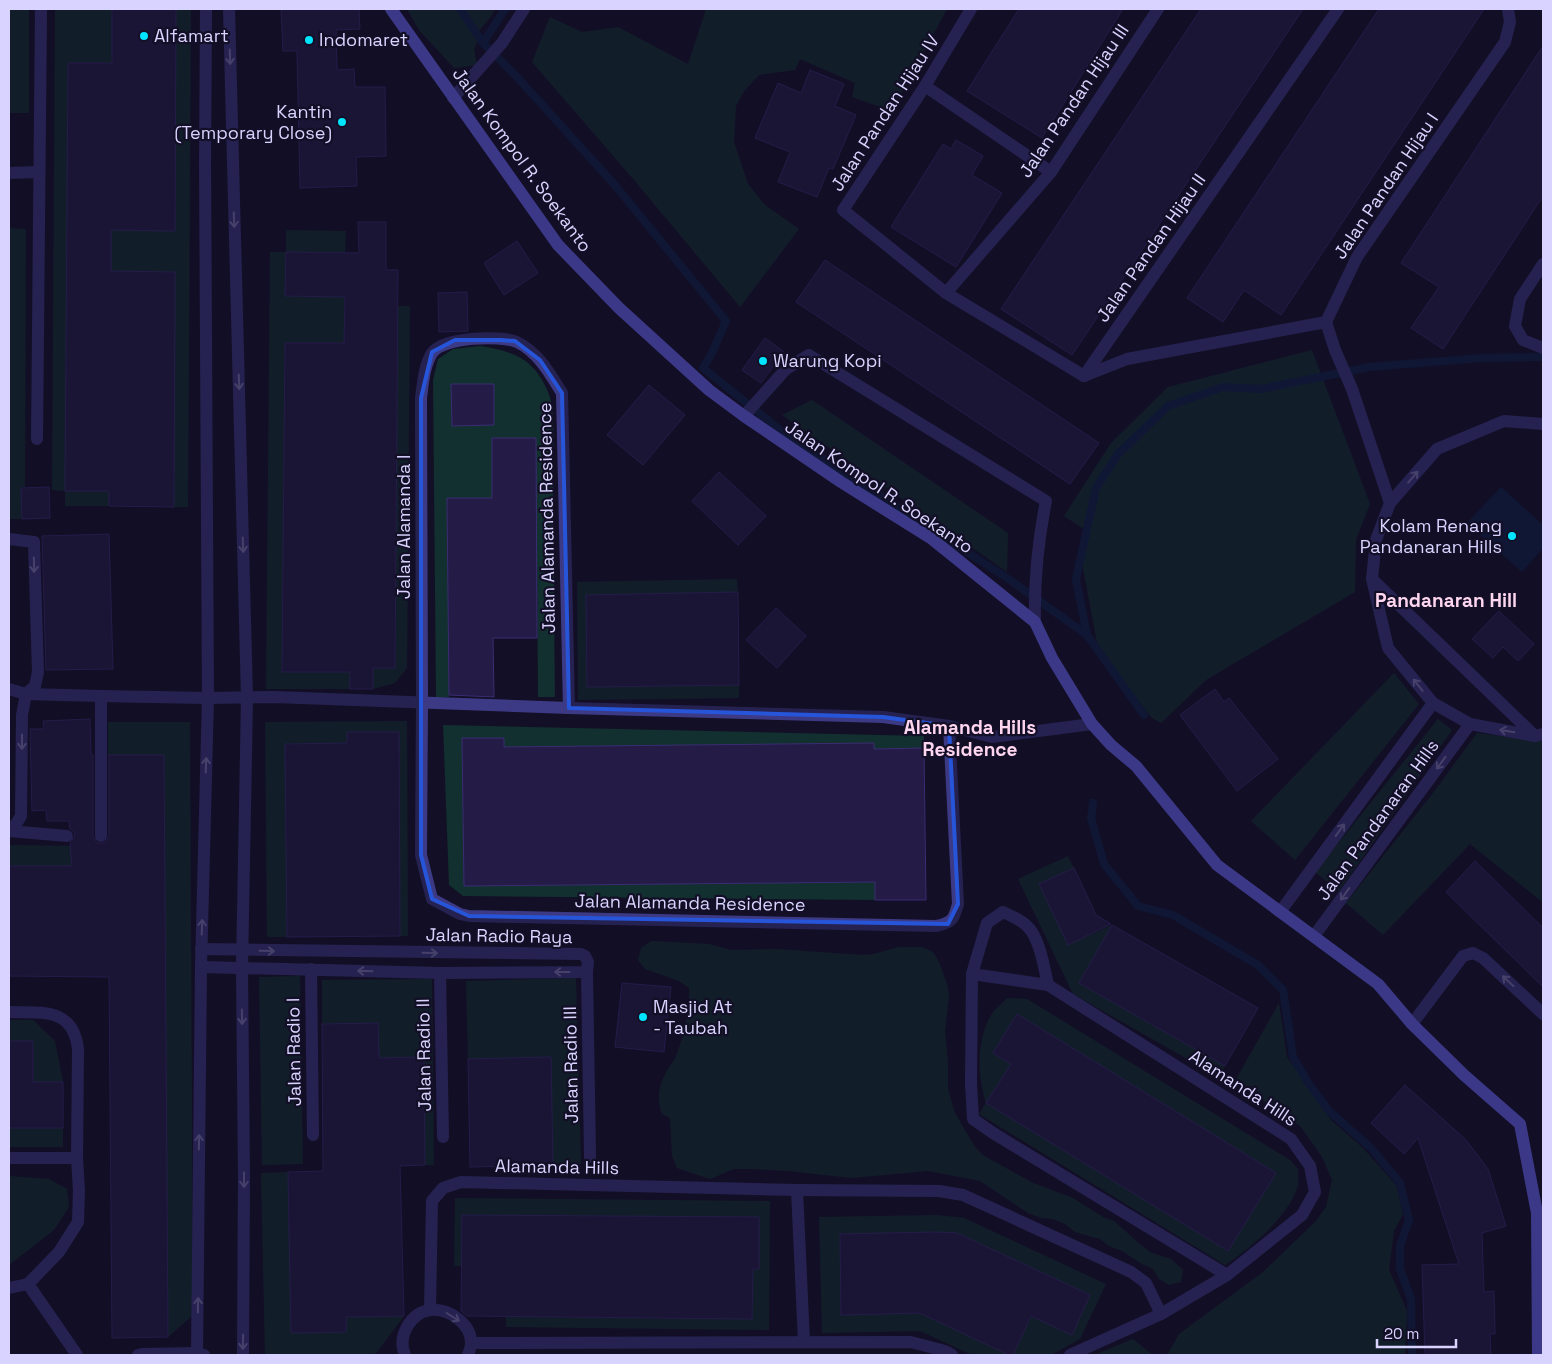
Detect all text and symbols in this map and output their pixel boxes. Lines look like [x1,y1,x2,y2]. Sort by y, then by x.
street label: Jalan Pandan Hijau III [1014,20,1134,182]
place label: Alfamart [154,24,229,47]
place label: Indomaret [319,28,408,51]
marker: Alfamart [138,30,150,42]
street label: Jalan Pandan Hijau IV [825,30,944,196]
marker: Indomaret [303,34,315,46]
one-way arrow [225,49,235,65]
street label: Jalan Kompol R. Soekanto [448,63,597,256]
place label: Kantin (Temporary Close) [175,100,332,144]
street label: Jalan Pandan Hijau I [1328,108,1443,263]
marker: Kantin (Temporary Close) [336,116,348,128]
street label: Jalan Pandan Hijau II [1091,169,1210,326]
one-way arrow [230,212,239,228]
place label: Warung Kopi [773,349,882,372]
marker: Warung Kopi [757,355,769,367]
one-way arrow [234,374,244,390]
street label: Jalan Alamanda Residence [533,402,560,634]
street label: Jalan Kompol R. Soekanto [781,415,978,558]
street label: Jalan Alamanda I [392,455,415,599]
one-way arrow [1408,470,1419,483]
place label: Kolam Renang Pandanaran Hills [1360,514,1502,558]
marker: Kolam Renang Pandanaran Hills [1506,530,1518,542]
one-way arrow [238,536,248,553]
one-way arrow [30,557,39,573]
district label: Pandanaran Hill [1375,588,1517,613]
one-way arrow [1413,678,1424,691]
district label: Alamanda Hills Residence [904,715,1036,762]
one-way arrow [1499,725,1515,735]
one-way arrow [17,734,27,750]
street label: Jalan Pandanaran Hills [1311,735,1444,905]
one-way arrow [1436,756,1447,769]
one-way arrow [201,757,211,773]
one-way arrow [1335,823,1345,837]
one-way arrow [1340,887,1350,901]
street label: Jalan Alamanda Residence [574,889,806,916]
one-way arrow [197,919,206,935]
street label: Jalan Radio Raya [425,923,573,948]
one-way arrow [258,946,275,956]
one-way arrow [421,948,437,958]
one-way arrow [357,966,373,975]
one-way arrow [555,967,571,977]
one-way arrow [1501,975,1514,987]
place label: Masjid At - Taubah [653,995,732,1039]
street label: Jalan Radio I [281,998,306,1107]
street label: Jalan Radio II [411,998,436,1112]
street label: Jalan Radio III [558,1006,583,1124]
one-way arrow [238,1009,247,1025]
marker: Masjid At - Taubah [637,1011,649,1023]
street label: Alamanda Hills [1185,1044,1302,1131]
one-way arrow [194,1134,204,1150]
street label: Alamanda Hills [495,1154,619,1179]
one-way arrow [239,1172,249,1188]
one-way arrow [193,1297,203,1313]
one-way arrow [446,1312,460,1322]
scale bar [1377,1316,1456,1348]
text: 20 m [1384,1324,1419,1343]
one-way arrow [238,1334,248,1350]

